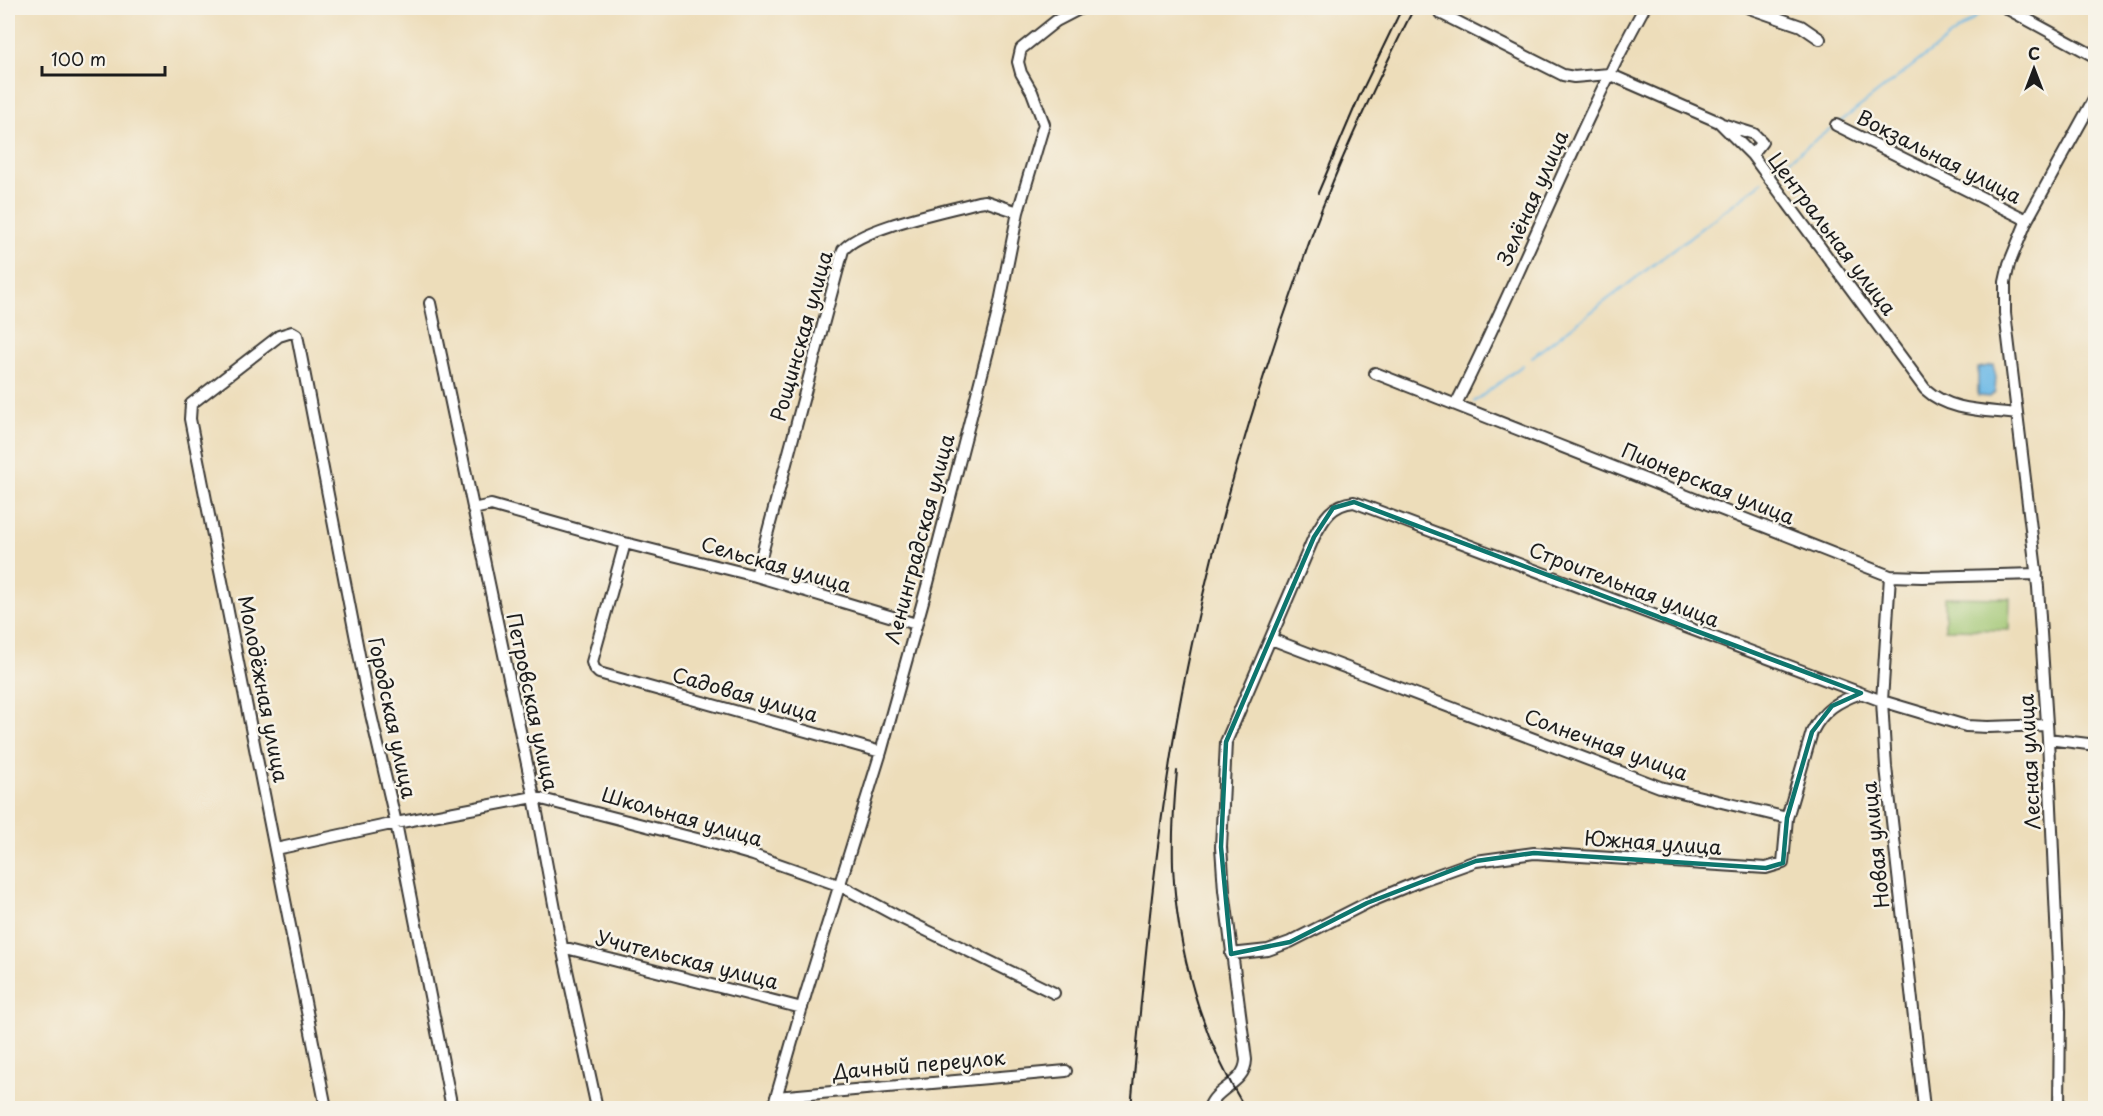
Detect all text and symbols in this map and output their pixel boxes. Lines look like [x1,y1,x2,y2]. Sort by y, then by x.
scale bar [42,39,165,77]
north arrow [2004,39,2064,99]
text: С [2028,41,2040,65]
text: 100 m [51,45,106,72]
street label: Вокзальная улица [1852,102,2027,211]
street label: Зелёная улица [1489,125,1575,270]
street label: Центральная улица [1761,146,1904,322]
street label: Рощинская улица [762,247,840,424]
street label: Ленинградская улица [877,430,962,647]
street label: Пионерская улица [1617,435,1800,532]
street label: Сельская улица [698,528,855,600]
street label: Строительная улица [1525,534,1724,634]
street label: Молодёжная улица [231,593,297,785]
street label: Петровская улица [499,610,567,794]
street label: Городская улица [361,634,425,802]
street label: Садовая улица [669,659,822,729]
street label: Лесная улица [2010,693,2048,831]
street label: Солнечная улица [1520,701,1693,788]
street label: Школьная улица [598,779,767,853]
street label: Новая улица [1853,780,1897,910]
street label: Южная улица [1583,822,1723,862]
street label: Учительская улица [593,922,782,996]
street label: Дачный переулок [830,1042,1007,1087]

